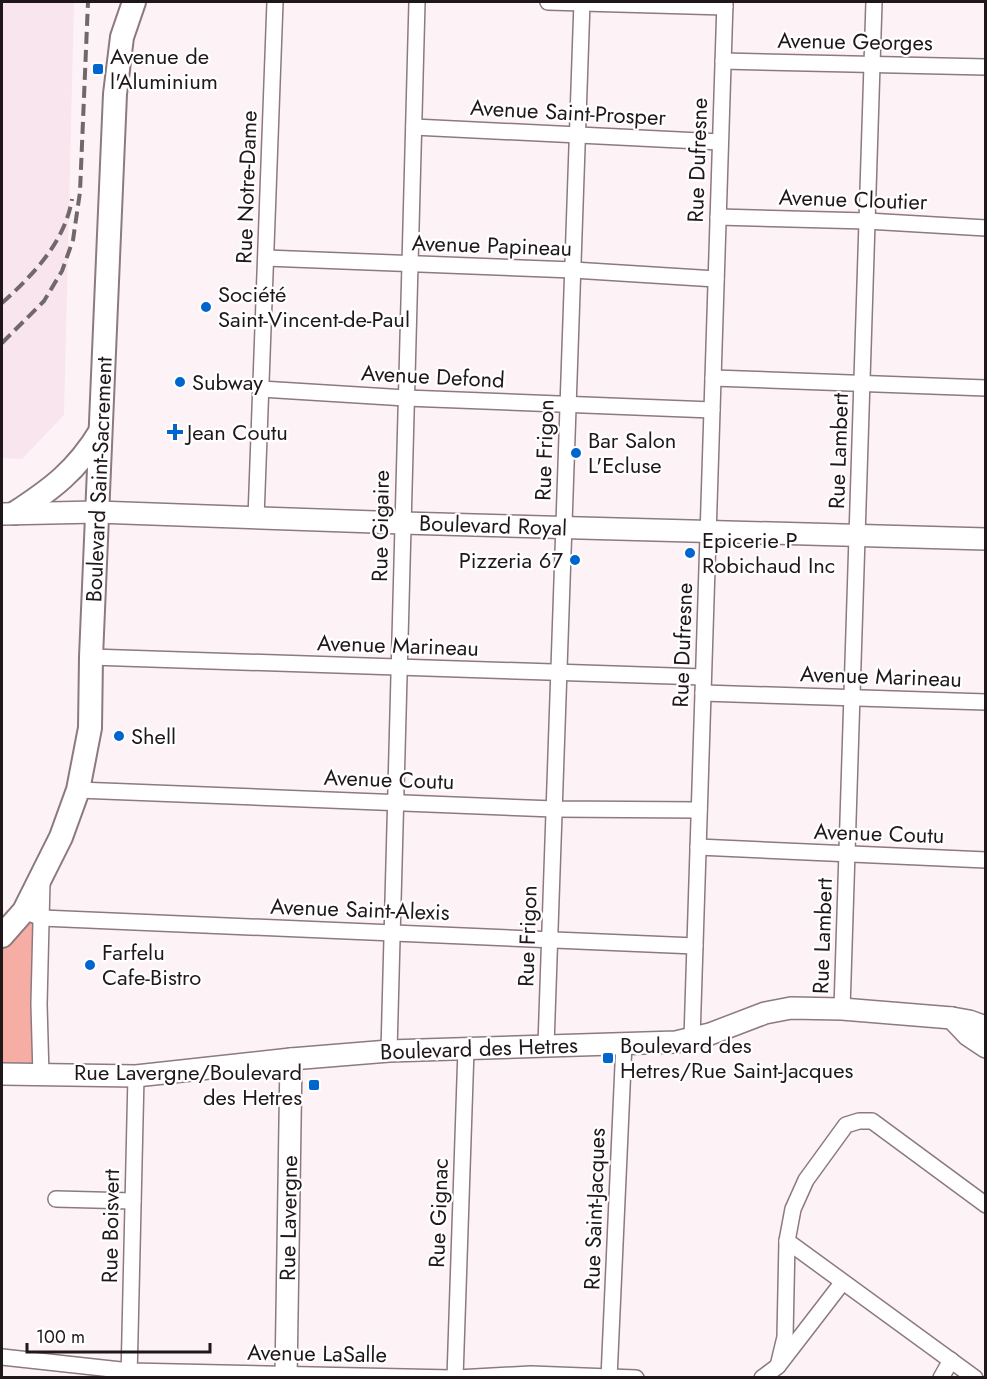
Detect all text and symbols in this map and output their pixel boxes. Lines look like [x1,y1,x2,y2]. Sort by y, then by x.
street label: Avenue Georges [777,24,933,58]
place label: Avenue de l'Aluminium [110,40,218,97]
marker: Avenue de l'Aluminium [91,62,105,76]
street label: Avenue Saint-Prosper [469,91,667,133]
street label: Rue Dufresne [679,97,715,223]
street label: Rue Notre-Dame [227,110,265,264]
street label: Avenue Cloutier [778,180,928,218]
street label: Avenue Papineau [411,226,573,264]
place label: Société Saint-Vincent-de-Paul [218,278,410,335]
marker: Société Saint-Vincent-de-Paul [199,300,213,314]
street label: Boulevard Saint-Sacrement [77,355,120,603]
street label: Avenue Defond [360,356,506,396]
place label: Subway [192,366,263,398]
marker: Subway [173,375,187,389]
street label: Rue Lambert [820,392,856,510]
street label: Rue Frigon [526,399,562,501]
place label: Jean Coutu [184,416,288,448]
place label: Bar Salon L'Ecluse [588,424,676,481]
marker: Jean Coutu [168,425,182,439]
marker: Bar Salon L'Ecluse [569,446,583,460]
street label: Rue Gigaire [363,470,397,582]
street label: Boulevard Royal [418,506,568,544]
place label: Epicerie P Robichaud Inc [702,524,835,581]
place label: Pizzeria 67 [459,544,563,576]
marker: Epicerie P Robichaud Inc [683,546,697,560]
marker: Pizzeria 67 [568,553,582,567]
street label: Rue Dufresne [664,582,700,708]
street label: Avenue Marineau [317,626,479,664]
street label: Avenue Marineau [800,657,962,695]
place label: Shell [131,720,176,752]
marker: Shell [112,729,126,743]
street label: Avenue Coutu [323,761,455,797]
street label: Avenue Coutu [813,815,945,851]
street label: Rue Lambert [804,877,840,995]
street label: Rue Frigon [509,885,545,987]
street label: Avenue Saint-Alexis [270,890,450,928]
place label: Farfelu Cafe-Bistro [102,936,201,993]
marker: Farfelu Cafe-Bistro [83,958,97,972]
street label: Boulevard des Hetres [380,1029,579,1067]
place label: Boulevard des Hetres/Rue Saint-Jacques [620,1029,853,1086]
marker: Boulevard des Hetres/Rue Saint-Jacques [601,1051,615,1065]
place label: Rue Lavergne/Boulevard des Hetres [74,1056,302,1113]
marker: Rue Lavergne/Boulevard des Hetres [307,1078,321,1092]
street label: Rue Saint-Jacques [575,1127,613,1291]
street label: Rue Lavergne [271,1155,305,1281]
street label: Rue Gignac [420,1158,456,1268]
street label: Rue Boisvert [93,1168,127,1283]
scale bar [27,1316,210,1354]
text: 100 m [36,1324,85,1350]
street label: Avenue LaSalle [247,1336,387,1370]

